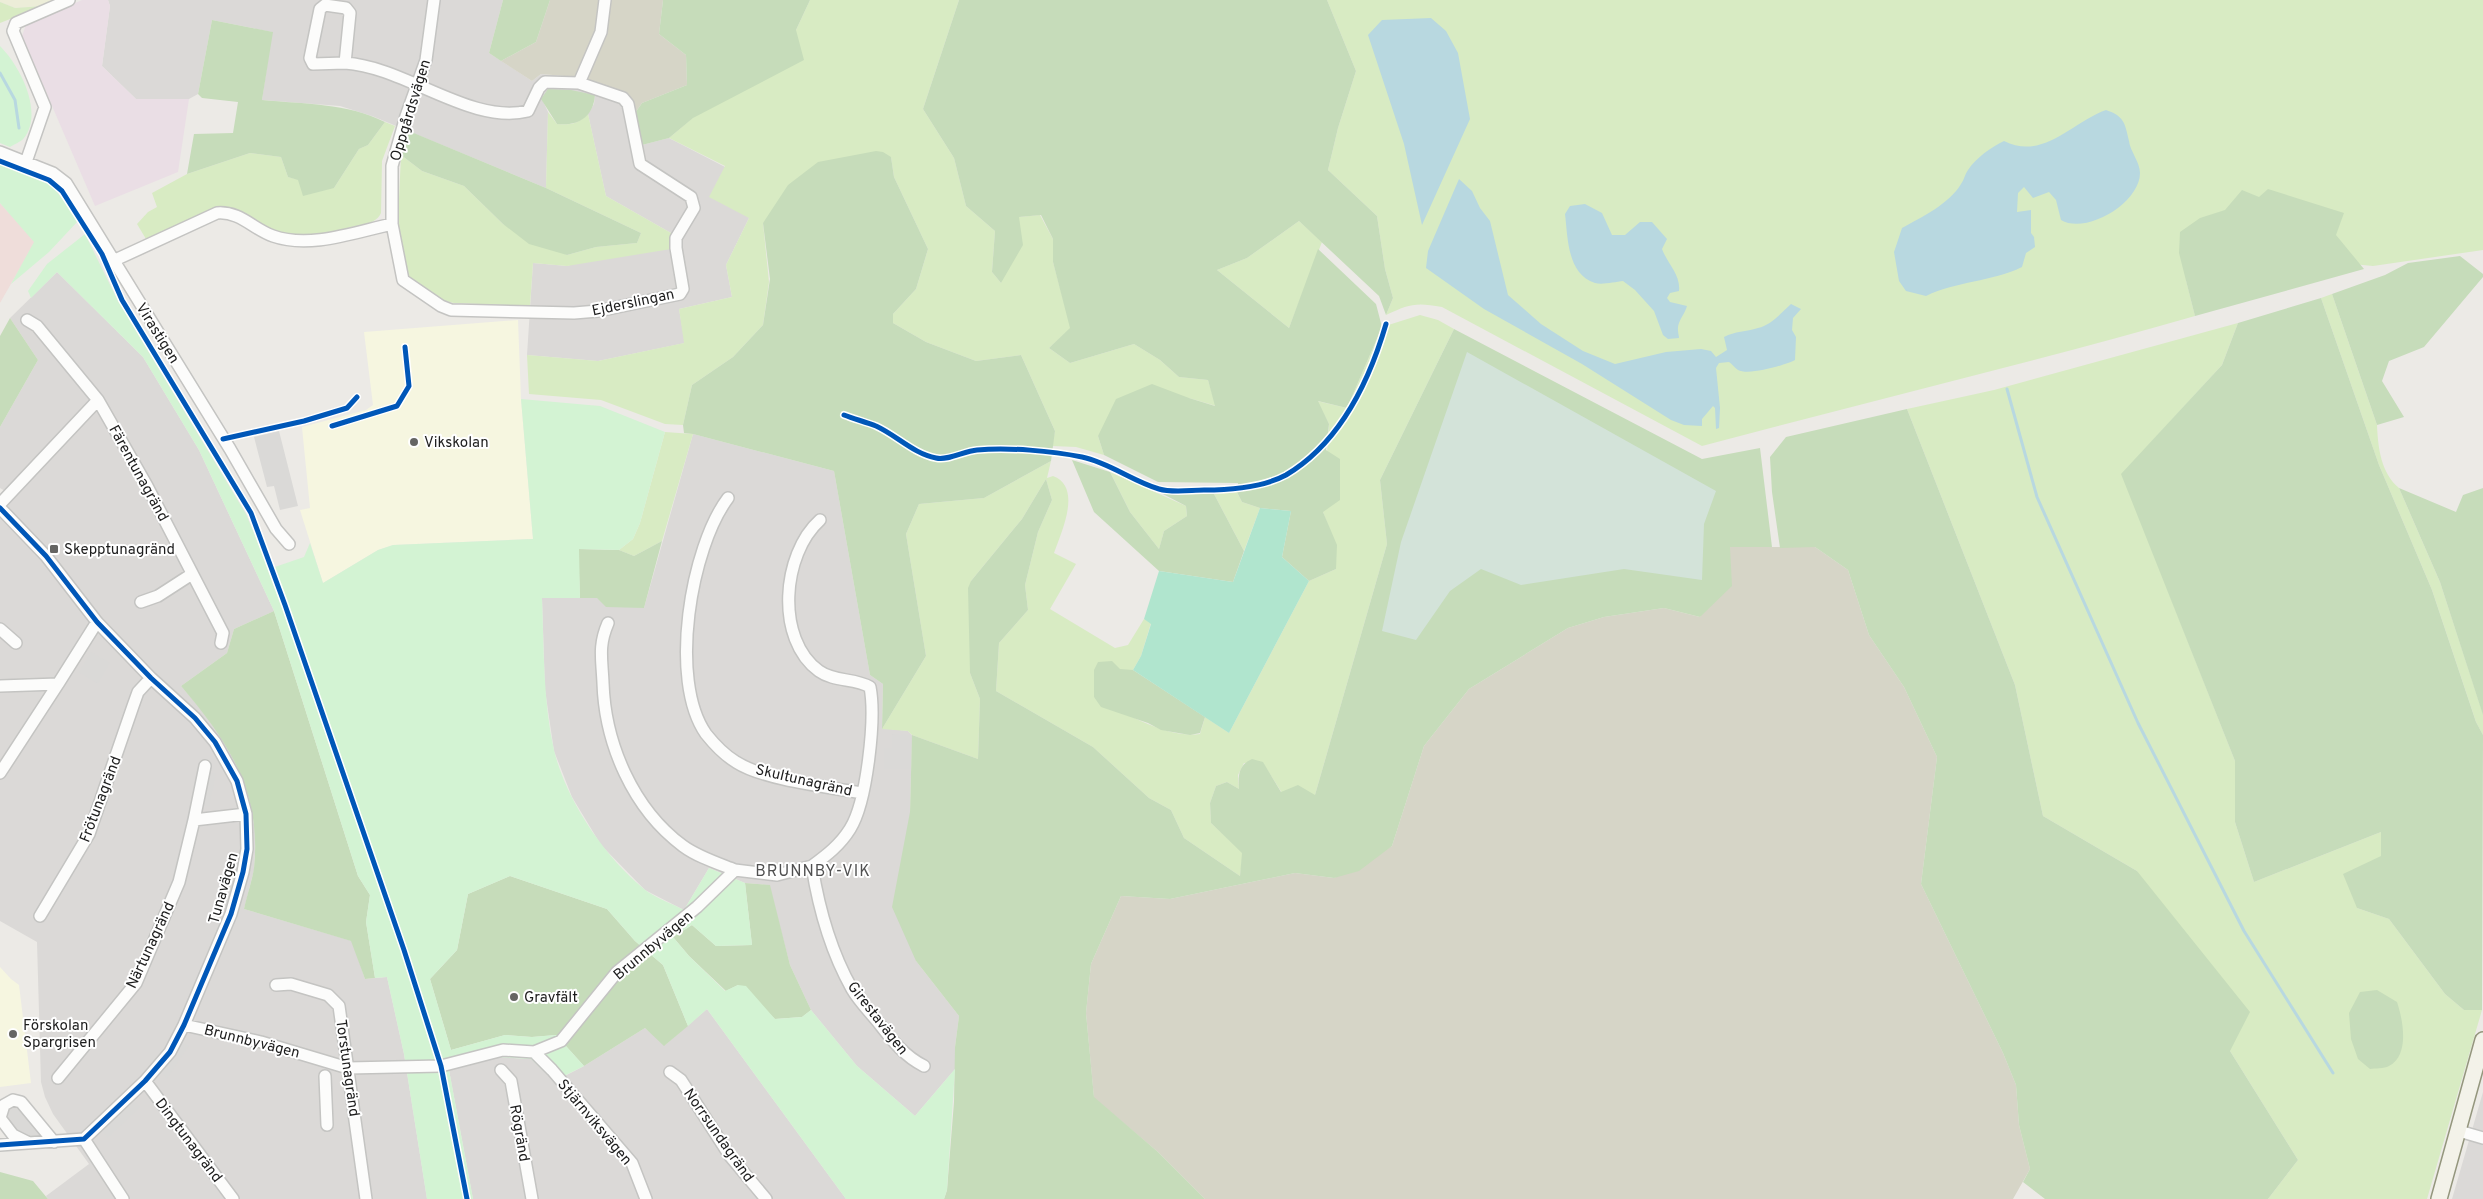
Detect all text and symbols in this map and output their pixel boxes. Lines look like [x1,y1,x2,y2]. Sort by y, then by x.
street label: Oppgårdsvägen [387,57,436,164]
street label: Ejderslingan [590,285,676,321]
street label: Virastigen [131,300,183,368]
street label: Färentunagränd [103,422,172,525]
place label: Vikskolan [424,434,489,453]
marker: Vikskolan [408,436,420,448]
place label: Skepptunagränd [64,541,175,560]
marker: Skepptunagränd [48,543,60,555]
street label: Frötunagränd [76,754,127,845]
street label: Skultunagränd [753,761,854,802]
street label: Tunavägen [205,851,244,926]
district label: BRUNNBY-VIK [755,862,871,882]
street label: Närtunagränd [123,899,180,992]
street label: Brunnbyvägen [610,907,698,985]
street label: Girestavägen [842,978,911,1059]
place label: Gravfält [524,989,578,1008]
marker: Gravfält [508,991,520,1003]
place label: Förskolan Spargrisen [23,1017,96,1053]
street label: Torstunagränd [330,1018,363,1118]
street label: Brunnbyvägen [202,1021,302,1064]
marker: Förskolan Spargrisen [7,1028,19,1040]
street label: Stjärnviksvägen [552,1076,635,1170]
street label: Norrsundagränd [678,1085,757,1186]
street label: Dingtunagränd [150,1095,226,1187]
street label: Rögränd [504,1103,533,1163]

